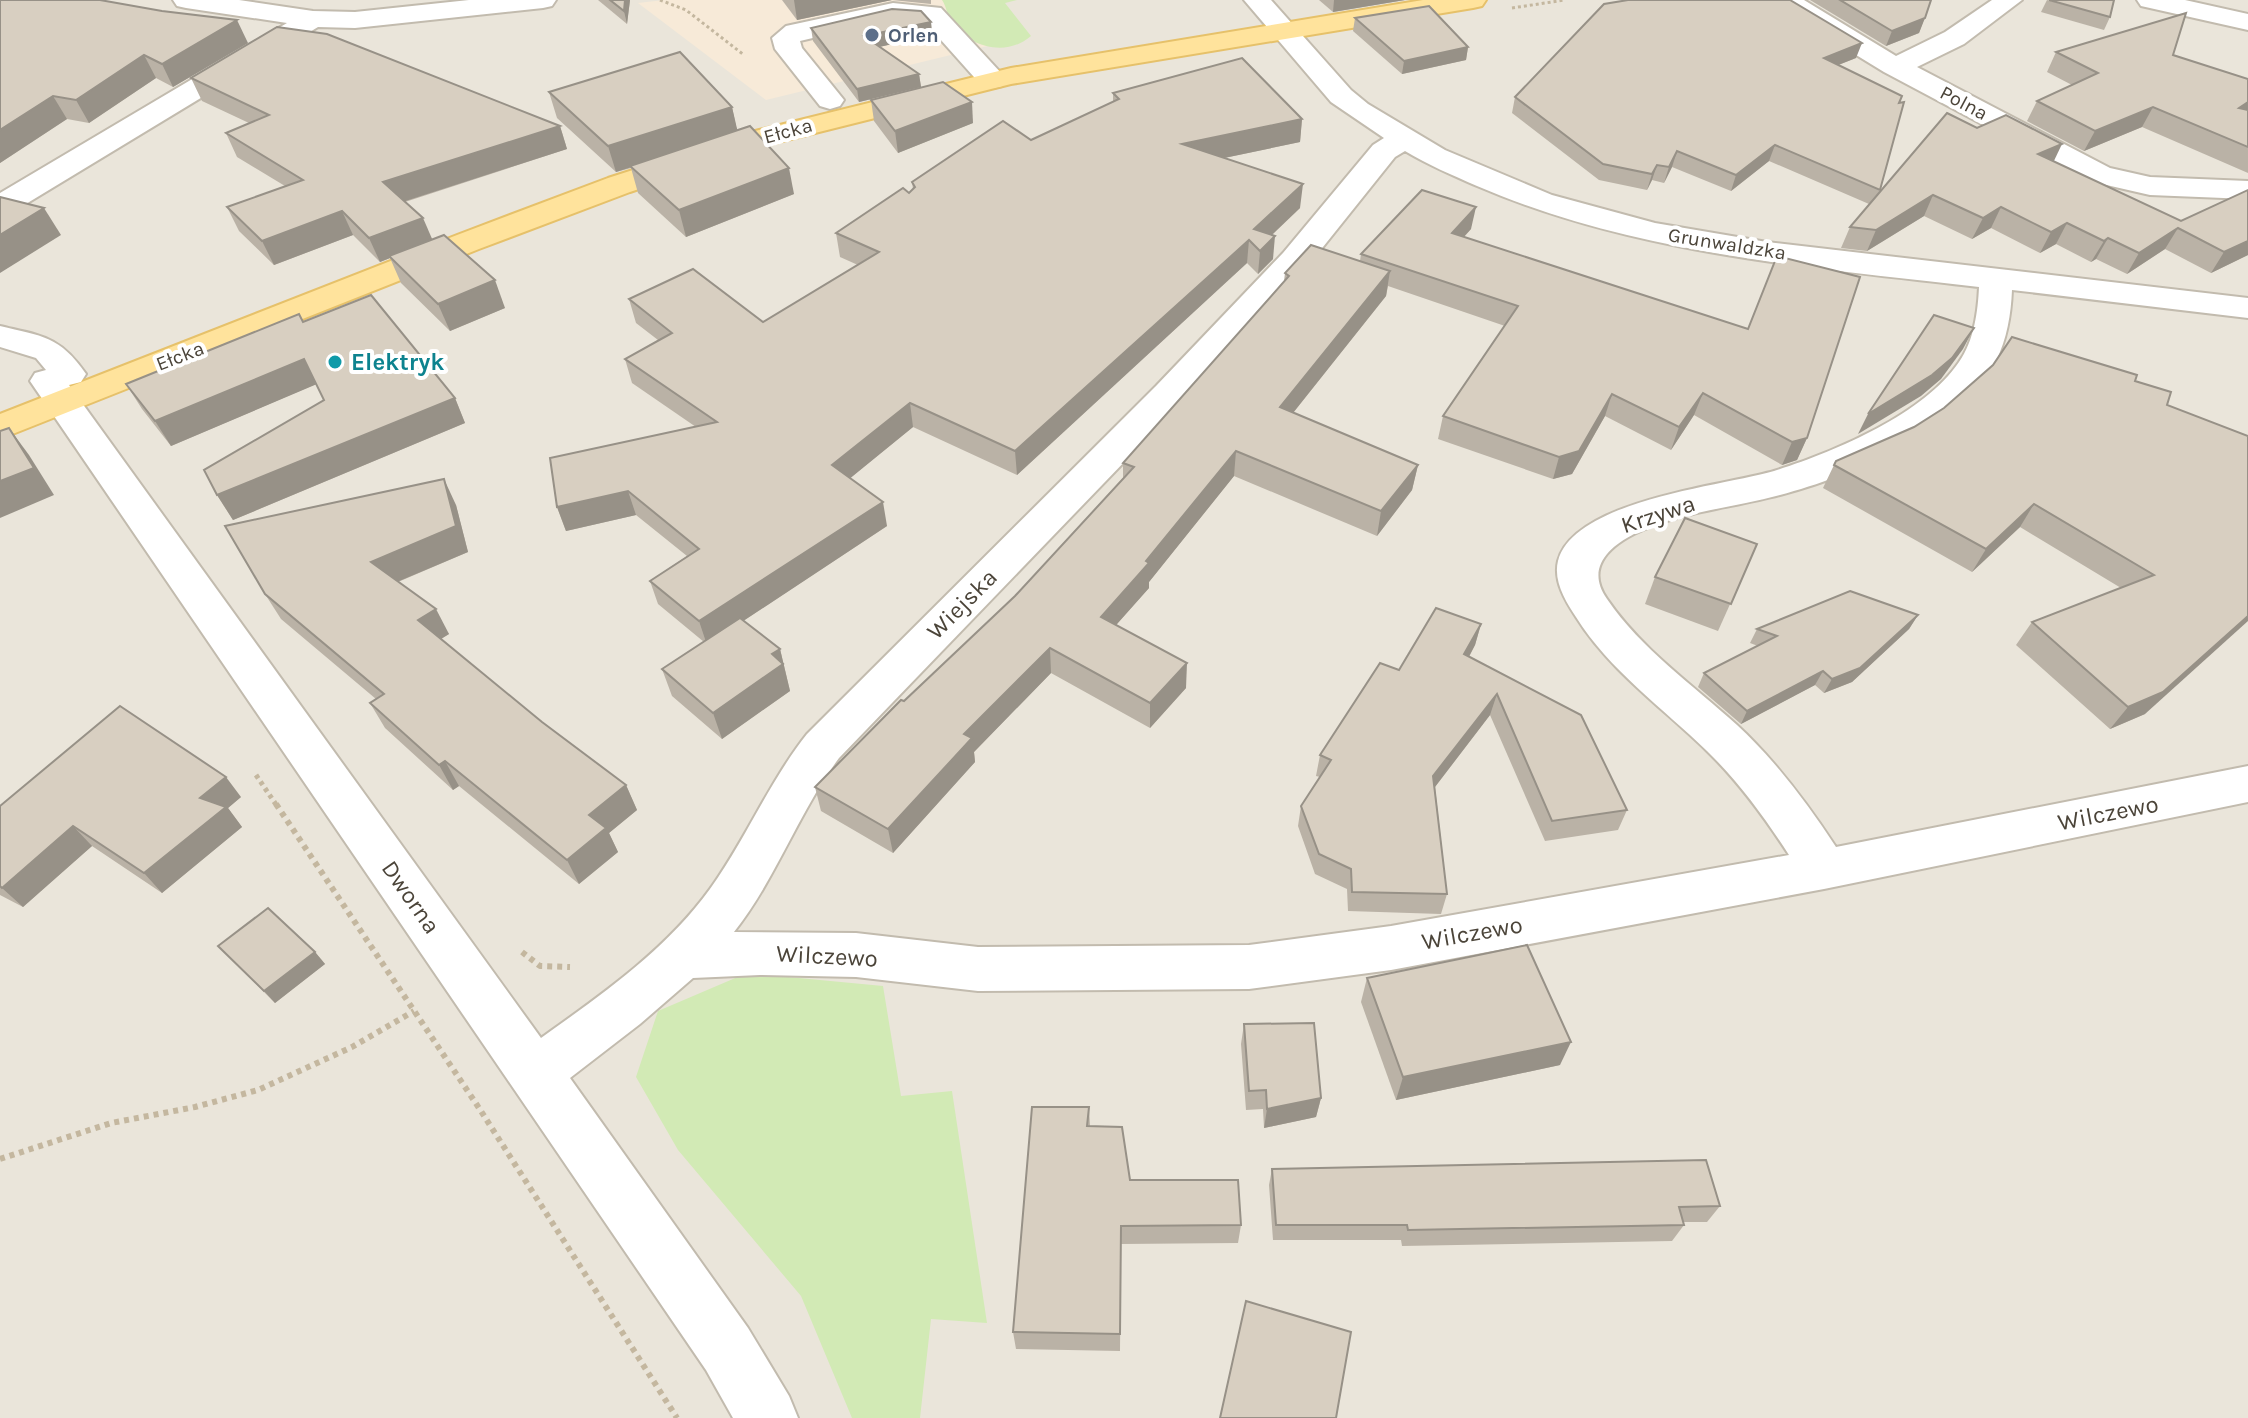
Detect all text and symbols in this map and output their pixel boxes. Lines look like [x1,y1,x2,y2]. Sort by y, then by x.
place label: Orlen [888,24,939,47]
marker: Orlen [863,26,881,44]
street label: Polna [1936,81,1992,125]
street label: Ełcka [761,113,815,149]
street label: Grunwaldzka [1666,223,1788,265]
street label: Ełcka [153,336,207,376]
place label: Elektryk [351,348,444,376]
marker: Elektryk [326,353,344,371]
street label: Krzywa [1617,489,1699,539]
street label: Wiejska [921,563,1003,645]
street label: Wilczewo [2055,790,2161,836]
street label: Dworna [376,855,446,939]
street label: Wilczewo [1419,910,1525,956]
street label: Wilczewo [775,939,879,973]

